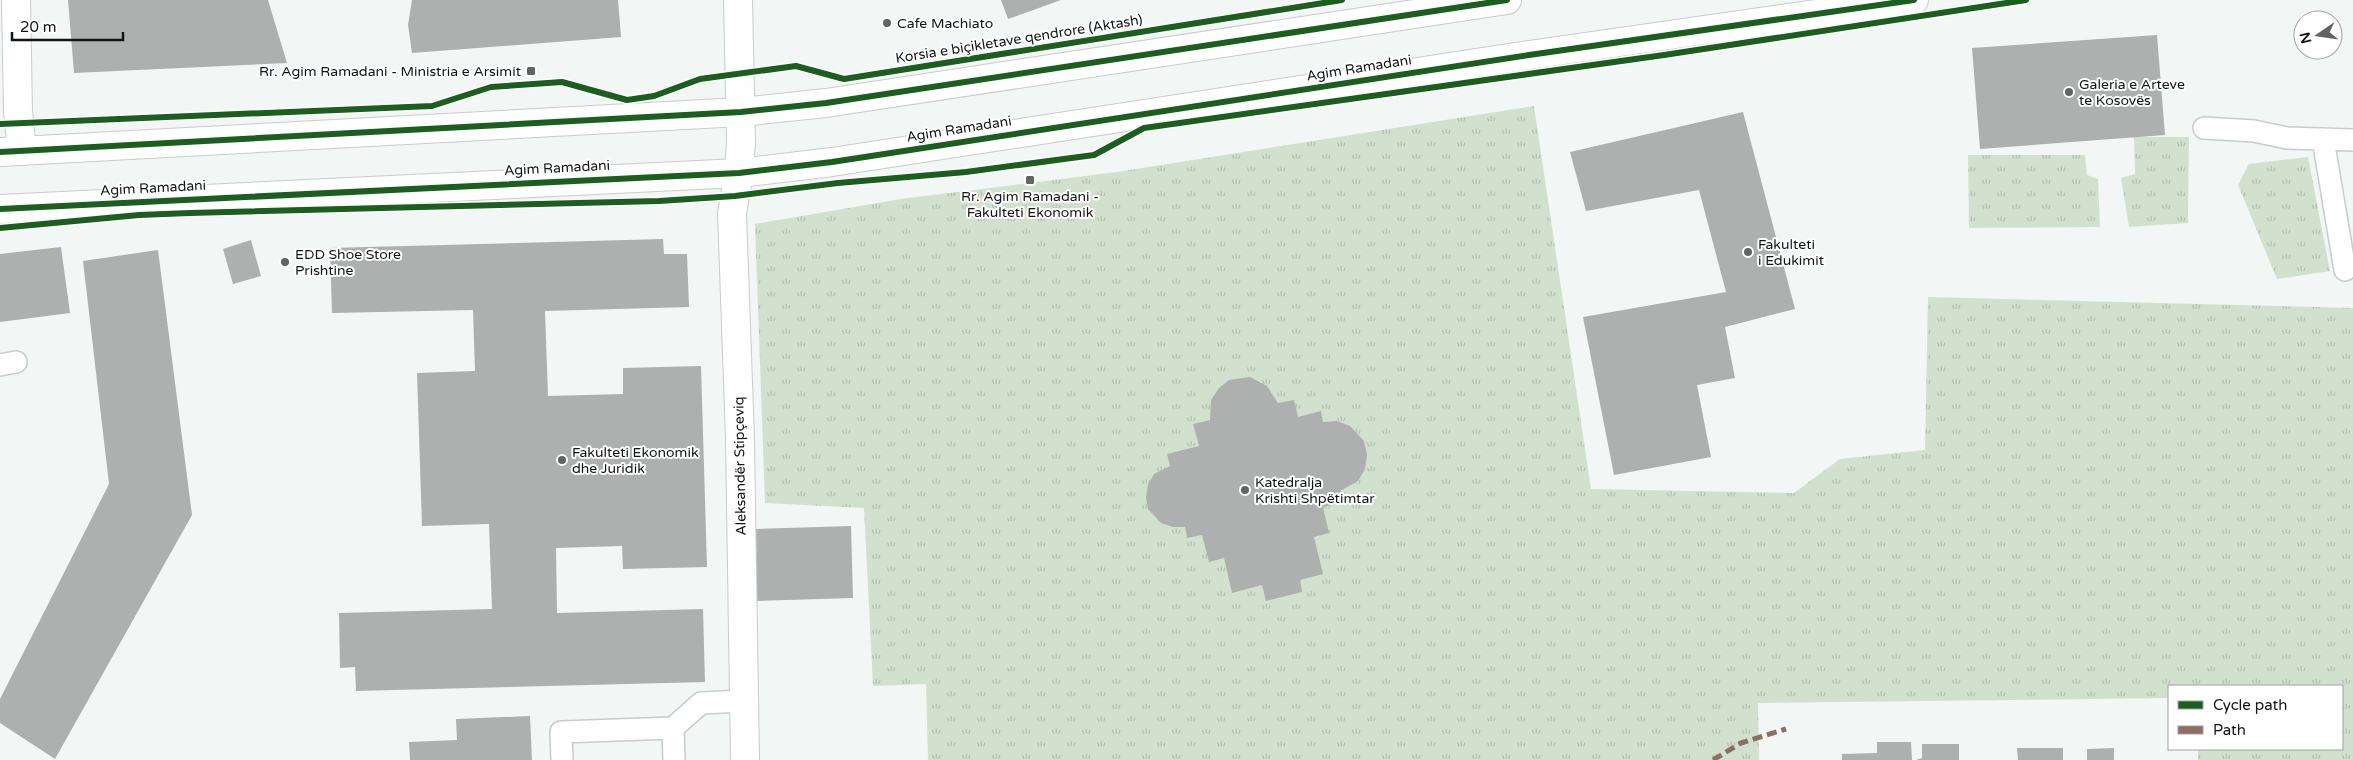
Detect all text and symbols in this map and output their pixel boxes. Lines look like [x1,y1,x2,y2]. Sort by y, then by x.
scale bar [12,10,124,42]
north arrow [2293,10,2343,60]
street label: Korsia e biçikletave qendrore (Aktash) [894,11,1144,67]
place label: Cafe Machiato [897,15,993,32]
marker: Cafe Machiato [881,17,893,29]
text: 20 m [20,18,57,36]
text: N [2296,30,2315,45]
street label: Agim Ramadani [1305,51,1413,85]
place label: Rr. Agim Ramadani - Ministria e Arsimit [259,63,522,80]
marker: Rr. Agim Ramadani - Ministria e Arsimit [525,65,537,77]
place label: Galeria e Arteve te Kosovës [2079,76,2185,109]
marker: Galeria e Arteve te Kosovës [2063,86,2075,98]
street label: Agim Ramadani [905,112,1013,146]
street label: Agim Ramadani [503,157,611,179]
marker: Rr. Agim Ramadani - Fakulteti Ekonomik [1024,174,1036,186]
street label: Agim Ramadani [99,177,207,199]
place label: Rr. Agim Ramadani - Fakulteti Ekonomik [961,188,1099,221]
place label: Fakulteti i Edukimit [1758,236,1825,269]
place label: EDD Shoe Store Prishtine [295,246,401,279]
marker: Fakulteti i Edukimit [1742,246,1754,258]
marker: EDD Shoe Store Prishtine [279,256,291,268]
street label: Aleksandër Stipçeviq [730,396,750,536]
place label: Fakulteti Ekonomik dhe Juridik [572,444,699,477]
marker: Fakulteti Ekonomik dhe Juridik [556,454,568,466]
place label: Katedralja Krishti Shpëtimtar [1255,474,1375,507]
marker: Katedralja Krishti Shpëtimtar [1239,484,1251,496]
legend [2168,685,2343,750]
text: Cycle path [2213,696,2287,714]
text: Path [2213,721,2246,739]

